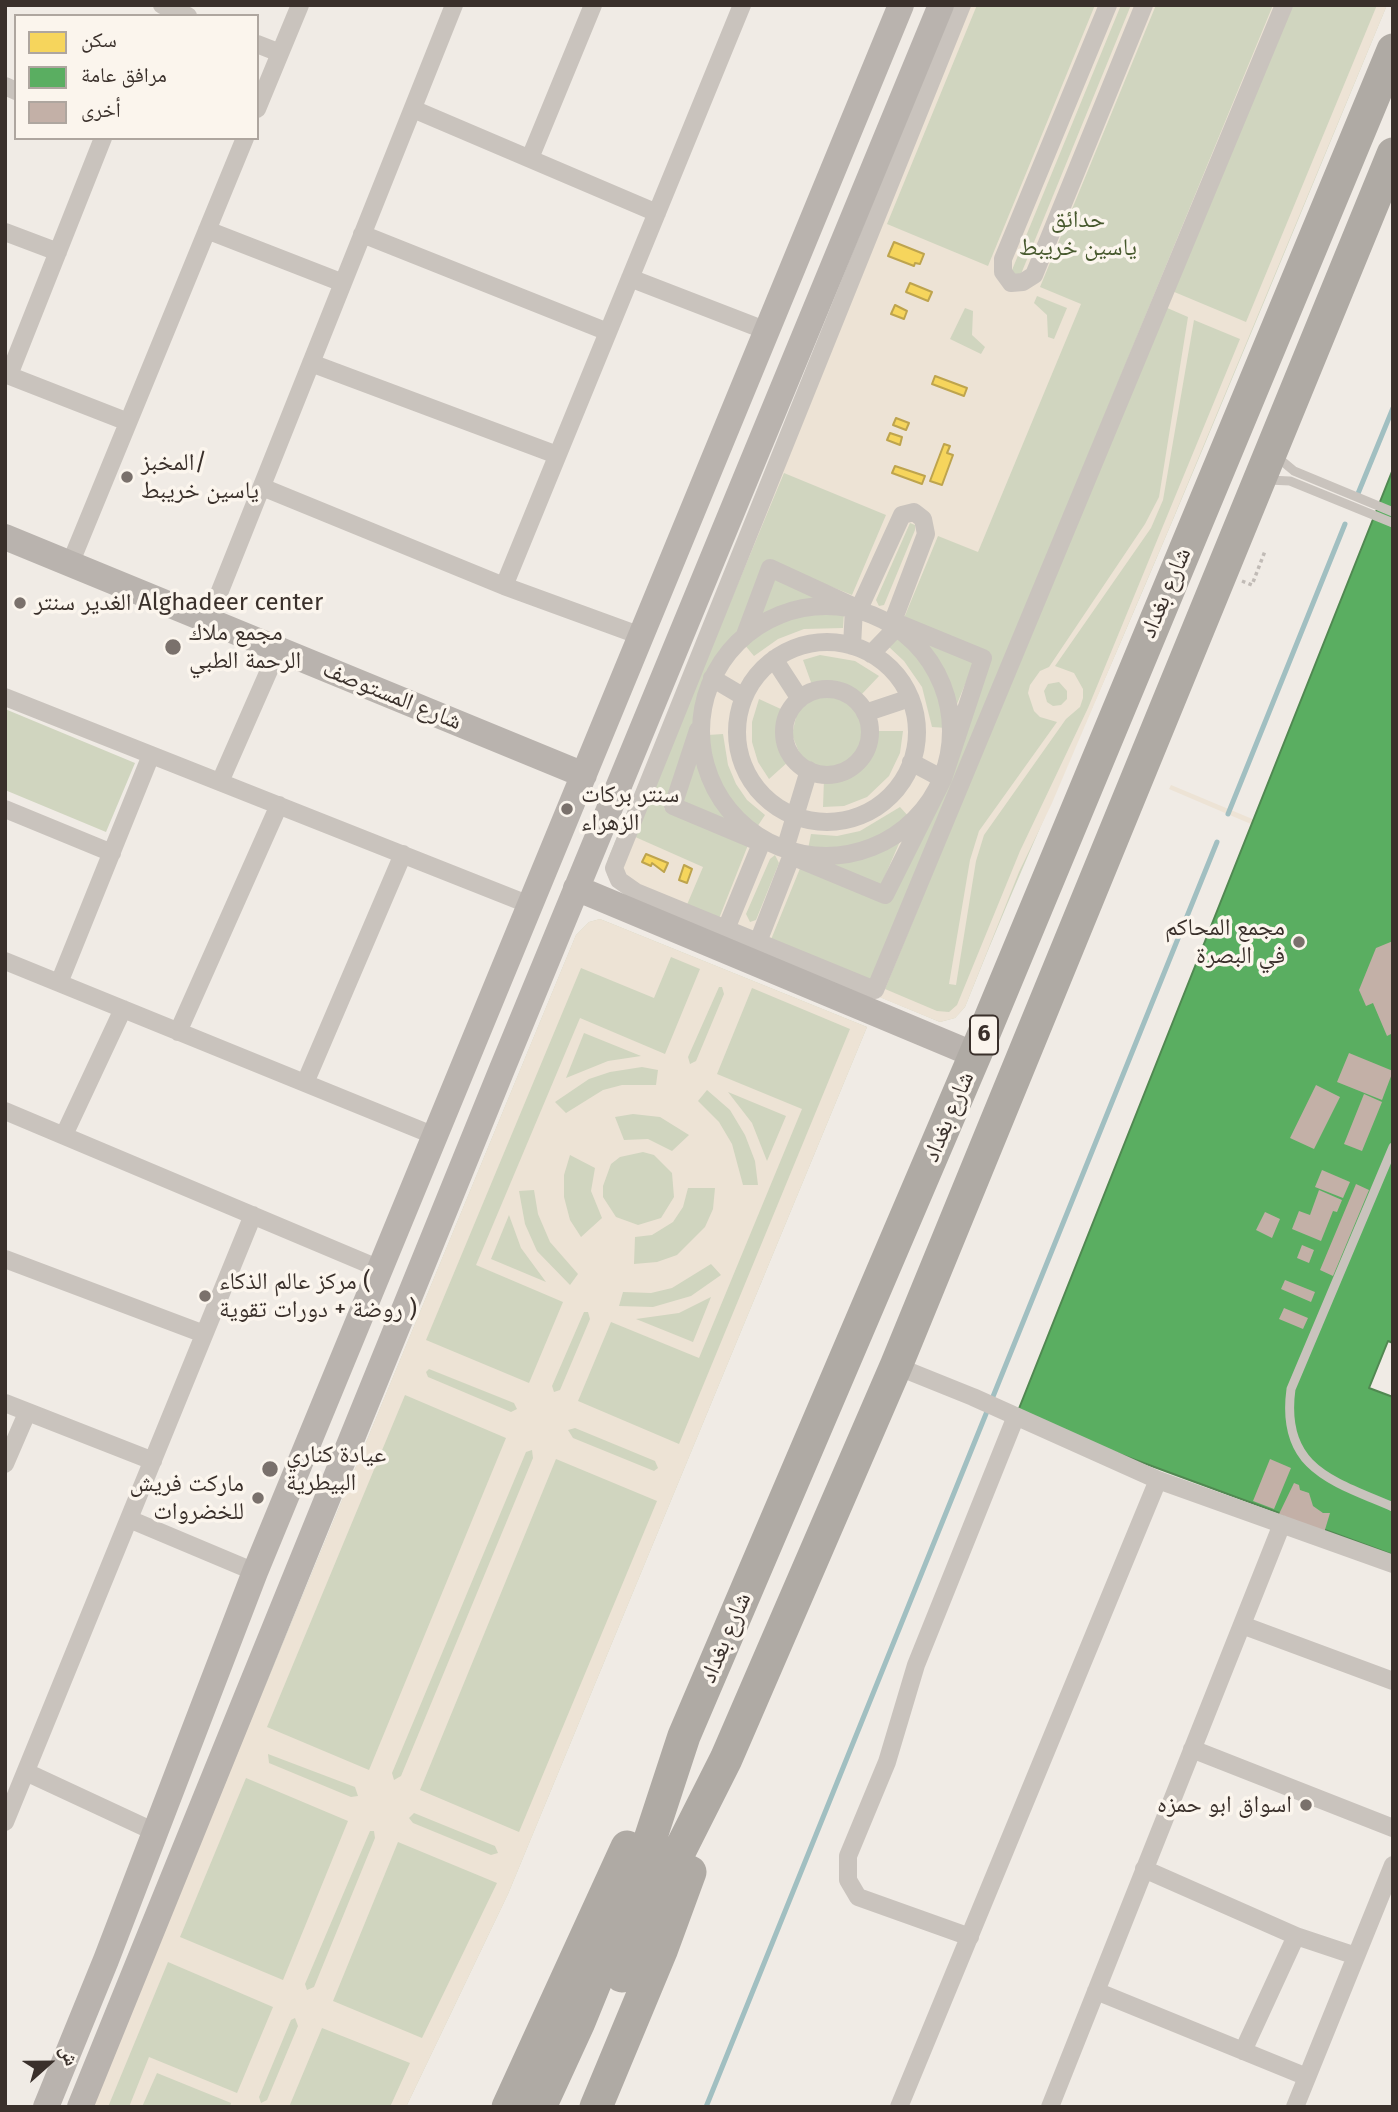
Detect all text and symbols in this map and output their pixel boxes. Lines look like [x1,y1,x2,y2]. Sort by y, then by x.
legend [14,14,259,140]
text: سكن [81,27,117,53]
text: مرافق عامة [81,62,167,88]
text: أخرى [81,97,121,123]
park label: حدائق ياسين خريبط [1019,206,1137,262]
place label: المخبز/ ياسين خريبط [141,449,259,505]
marker: المخبز/ ياسين خريبط [119,469,135,485]
street label: شارع بغداد [1134,543,1198,643]
place label: الغدير سنتر Alghadeer center [34,589,323,617]
marker: الغدير سنتر Alghadeer center [12,595,28,611]
place label: مجمع ملاك الرحمة الطبي [189,619,301,675]
marker: مجمع ملاك الرحمة الطبي [163,637,183,657]
street label: شارع المستوصف [318,655,466,737]
place label: سنتر بركات الزهراء [581,781,679,837]
marker: سنتر بركات الزهراء [559,801,575,817]
place label: مجمع المحاكم في البصرة [1165,914,1285,970]
marker: مجمع المحاكم في البصرة [1291,934,1307,950]
road number: 6 [970,1016,998,1054]
street label: شارع بغداد [917,1067,981,1167]
place label: مركز عالم الذكاء ( روضة + دورات تقوية ) [219,1268,417,1324]
marker: مركز عالم الذكاء ( روضة + دورات تقوية ) [197,1288,213,1304]
place label: عيادة كناري البيطرية [286,1441,386,1497]
marker: عيادة كناري البيطرية [260,1459,280,1479]
place label: ماركت فريش للخضروات [129,1470,244,1526]
marker: ماركت فريش للخضروات [250,1490,266,1506]
street label: شارع بغداد [694,1588,758,1688]
place label: اسواق ابو حمزه [1157,1791,1292,1819]
marker: اسواق ابو حمزه [1298,1797,1314,1813]
north arrow [14,2028,84,2098]
text: ش [55,2042,83,2069]

